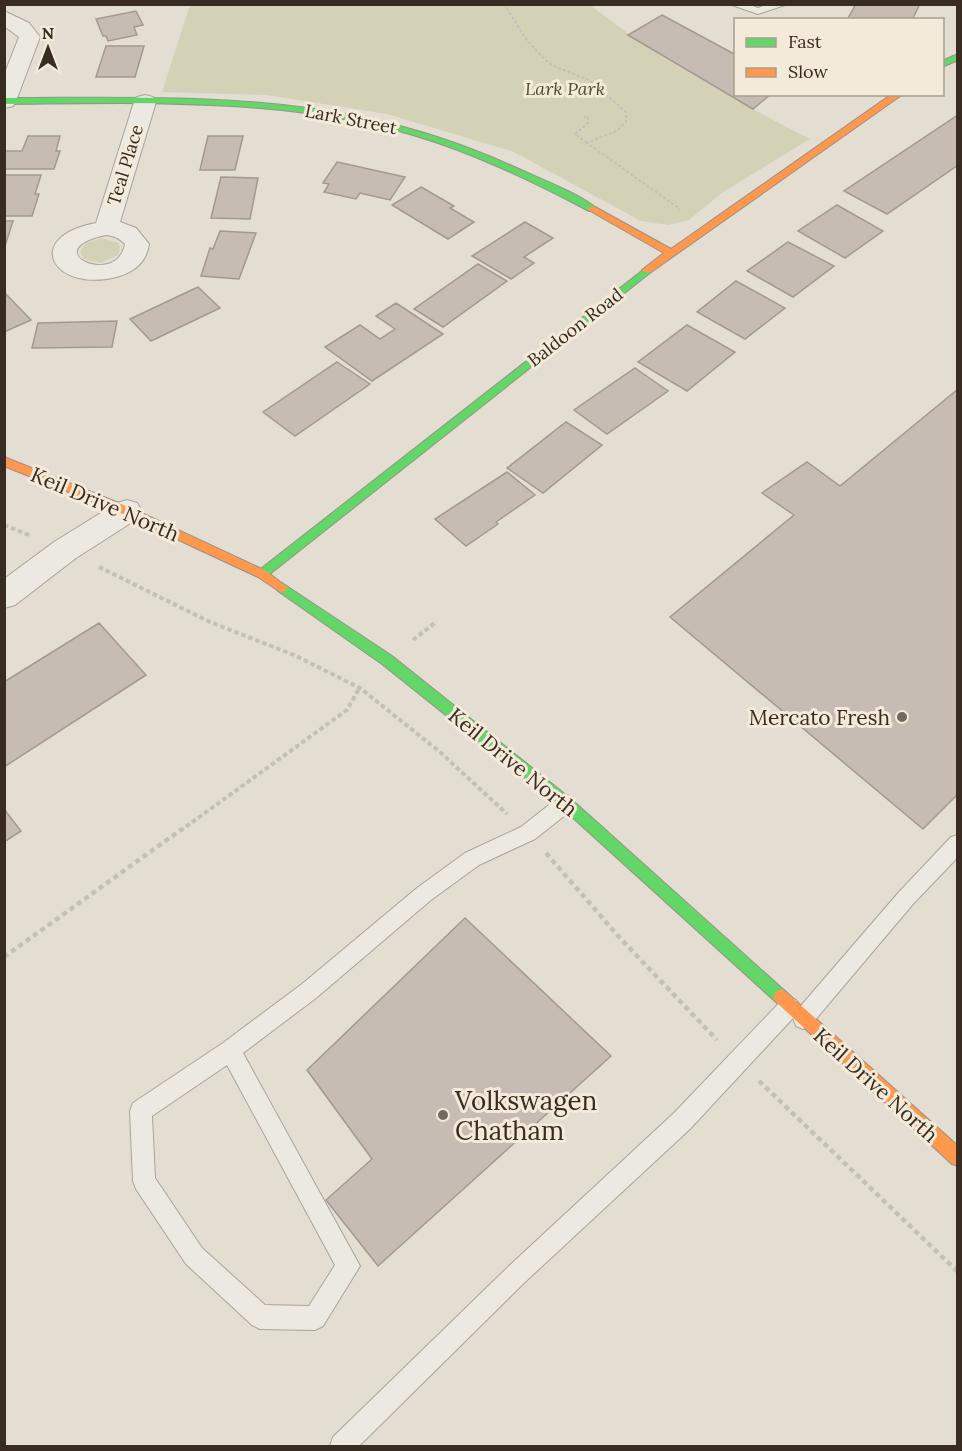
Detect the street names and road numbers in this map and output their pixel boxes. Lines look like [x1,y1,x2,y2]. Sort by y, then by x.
street label: Lark Street [303,99,399,139]
street label: Teal Place [102,121,148,208]
street label: Baldoon Road [523,283,627,371]
street label: Keil Drive North [27,461,183,547]
street label: Keil Drive North [443,702,583,822]
street label: Keil Drive North [808,1022,944,1148]

